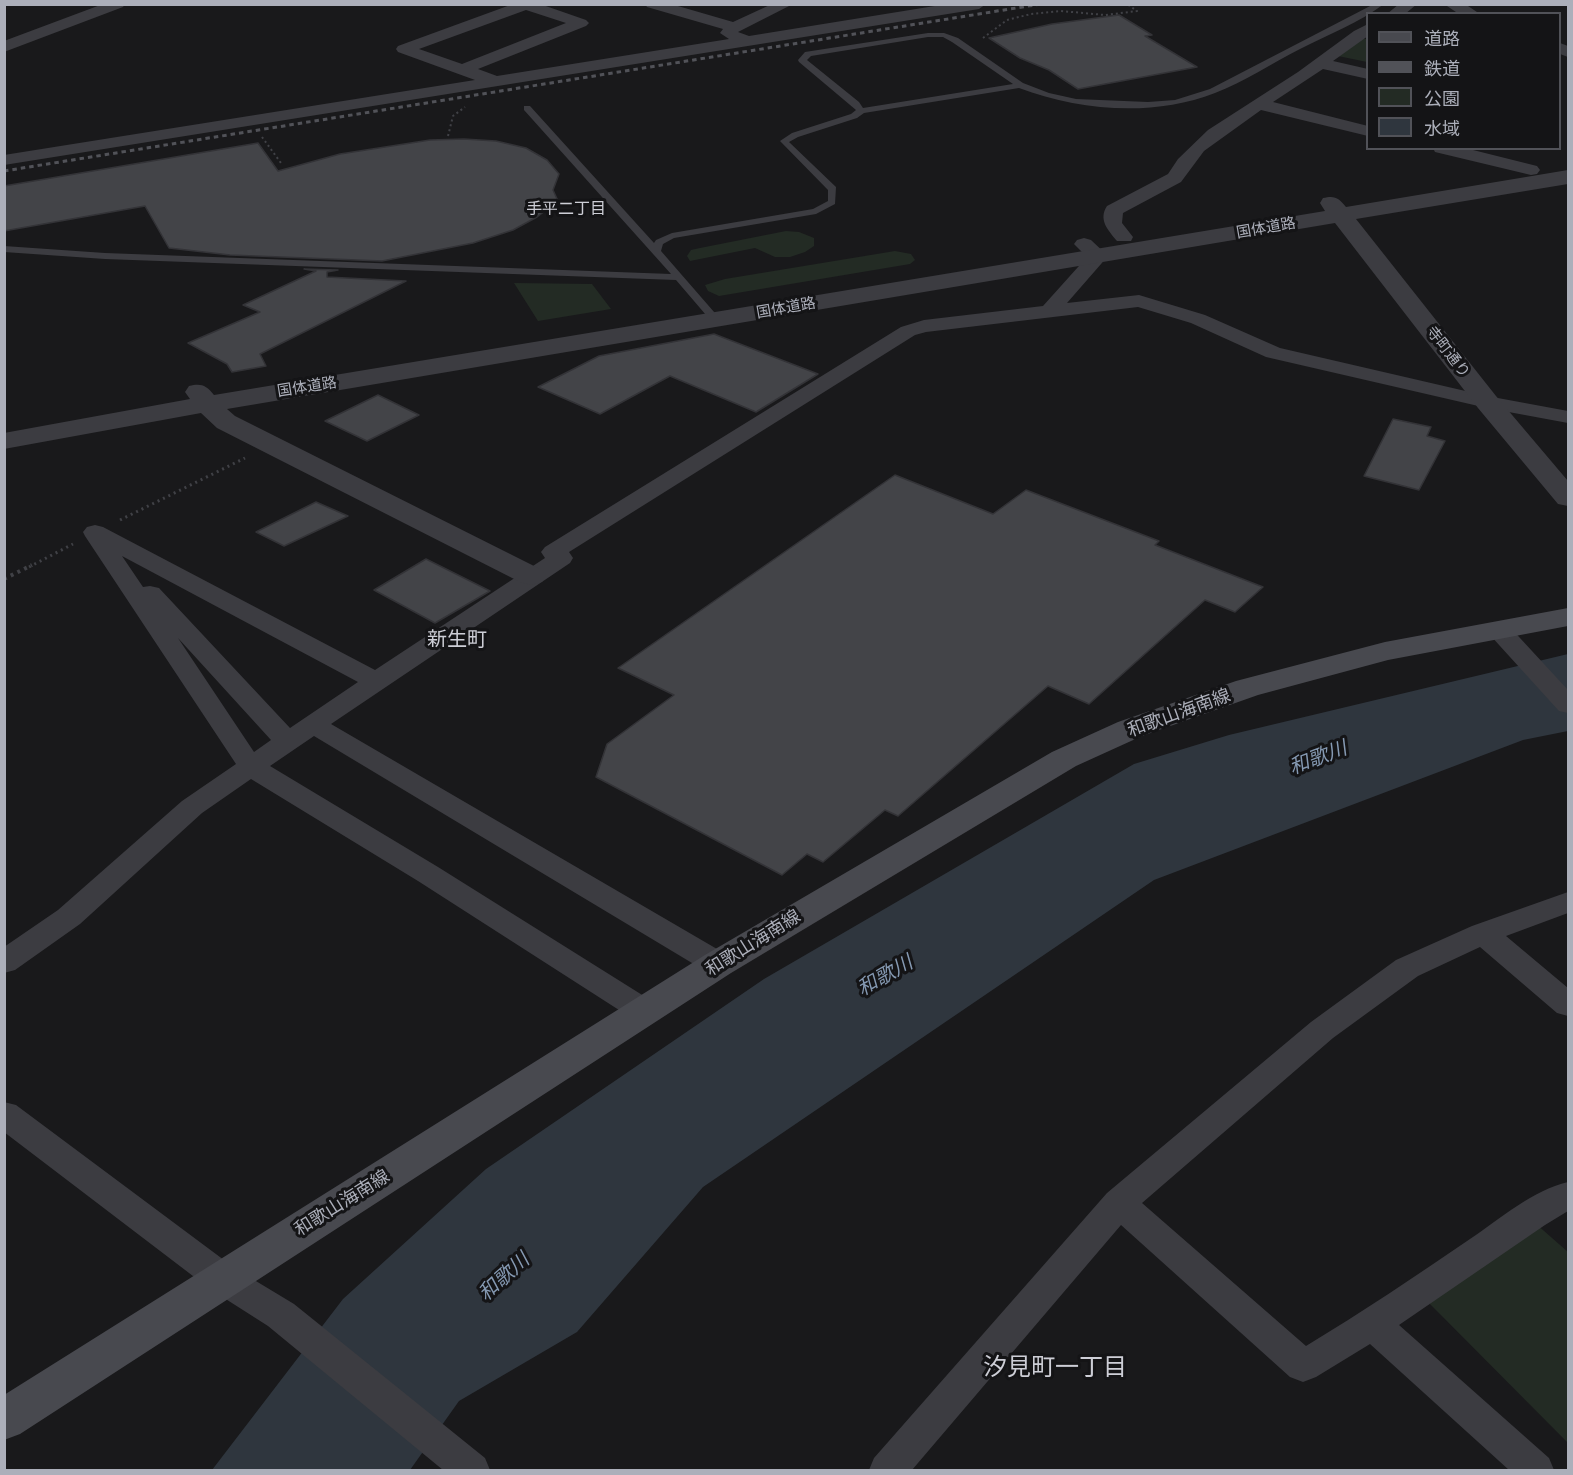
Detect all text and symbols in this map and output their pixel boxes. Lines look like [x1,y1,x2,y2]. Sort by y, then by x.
legend [1366,12,1561,150]
text: 道路 [1424,28,1460,49]
text: 鉄道 [1424,58,1460,79]
text: 公園 [1424,88,1460,109]
text: 水域 [1424,118,1460,139]
district label: 手平二丁目 [526,199,606,219]
street label: 国体道路 [1235,214,1297,242]
street label: 国体道路 [755,294,817,322]
street label: 寺町通り [1422,323,1474,381]
street label: 国体道路 [276,373,338,401]
district label: 新生町 [427,628,487,652]
street label: 和歌山海南線 [1125,684,1233,742]
water label: 和歌川 [1286,736,1350,780]
street label: 和歌山海南線 [701,905,805,981]
water label: 和歌川 [853,951,917,1001]
street label: 和歌山海南線 [290,1165,394,1241]
water label: 和歌川 [474,1248,534,1306]
district label: 汐見町一丁目 [983,1354,1127,1382]

